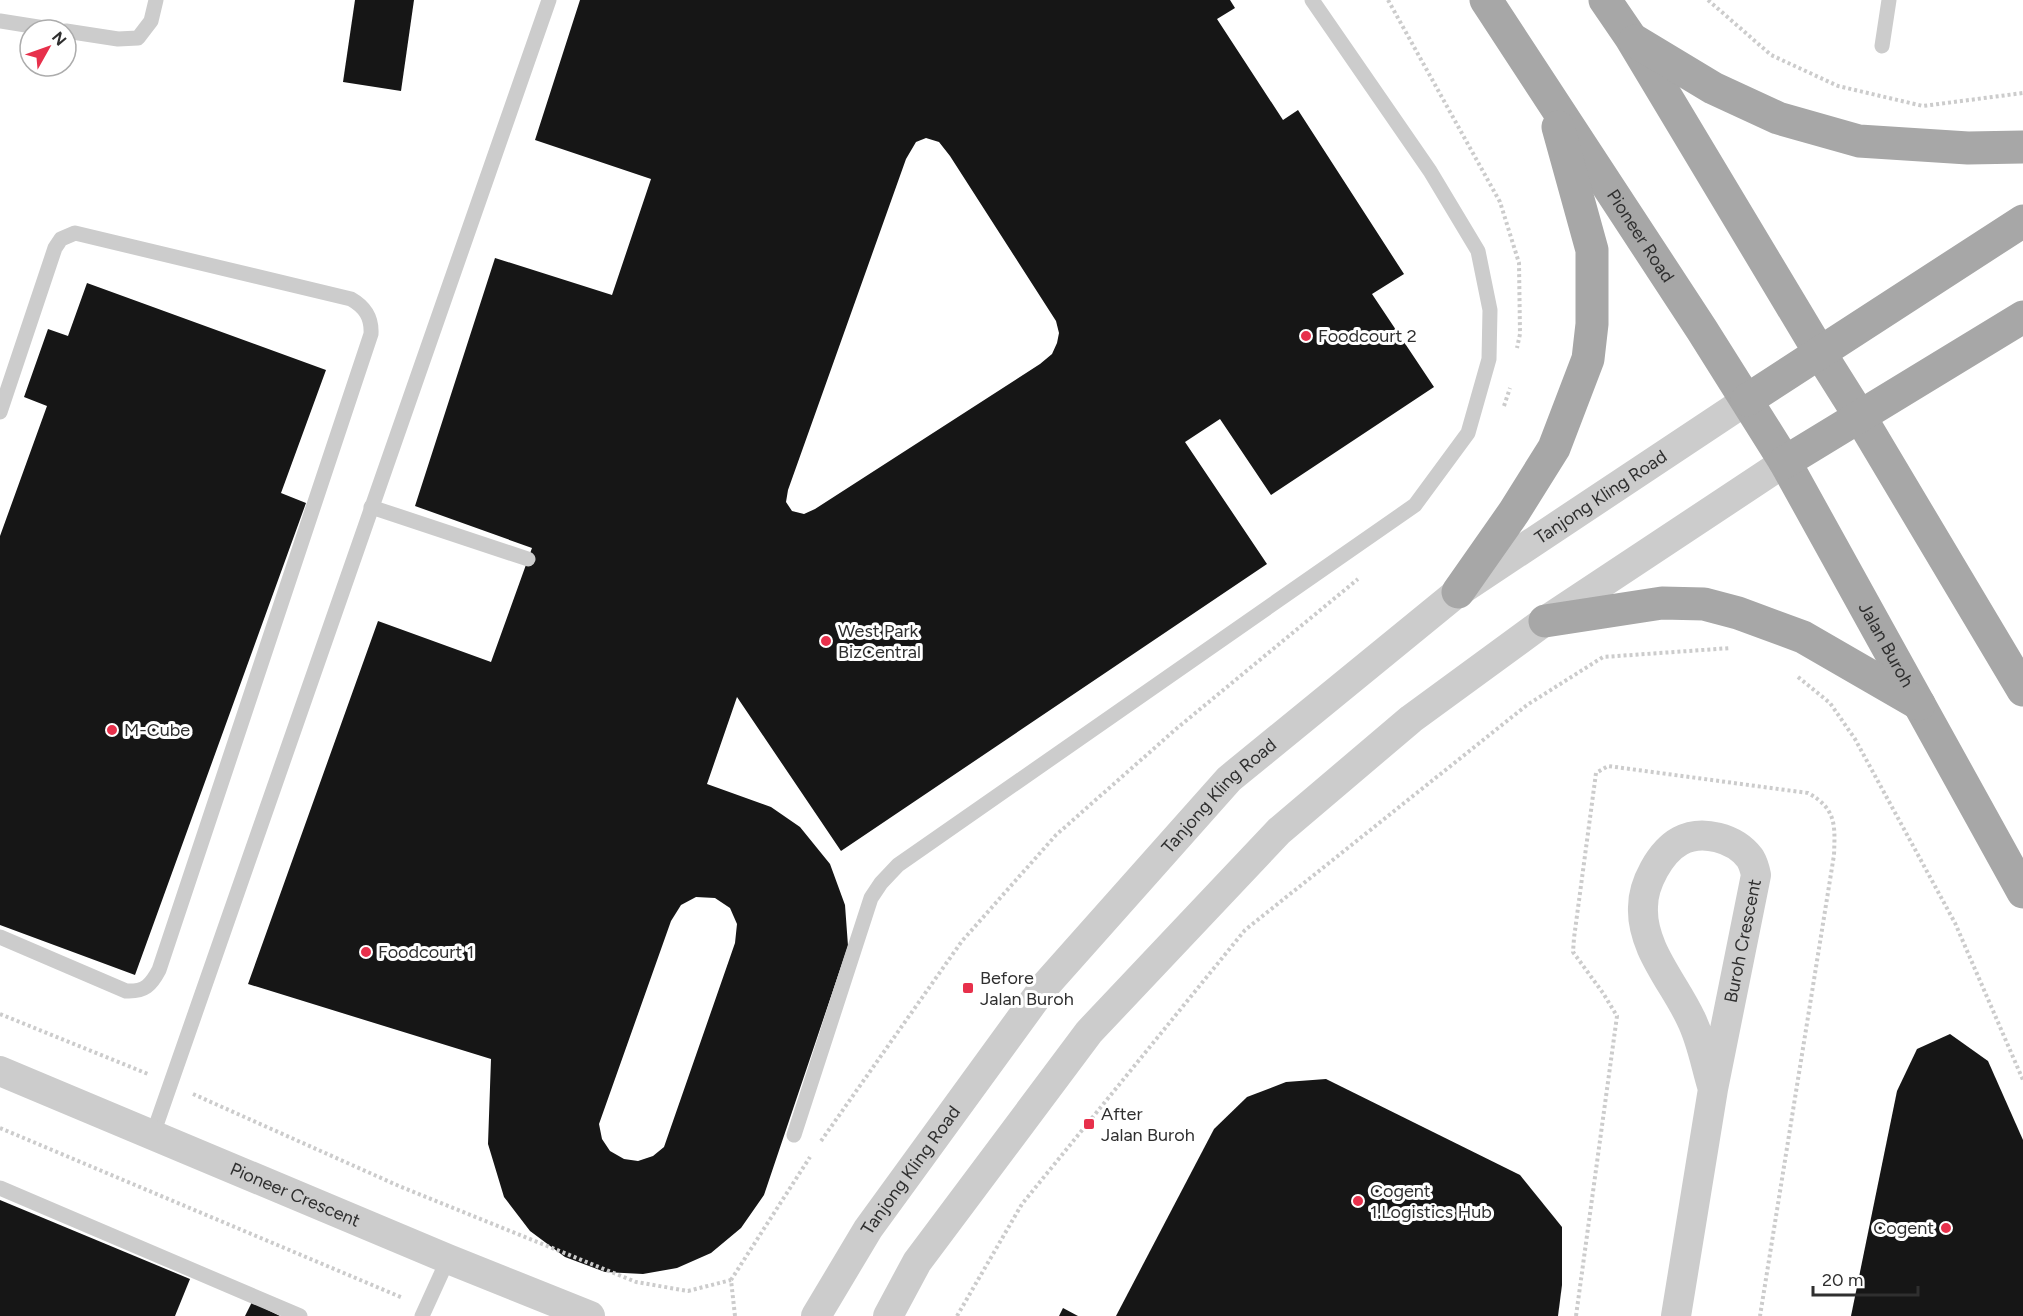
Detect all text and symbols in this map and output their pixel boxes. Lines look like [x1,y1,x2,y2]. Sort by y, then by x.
north arrow [18,18,78,78]
text: N [48,28,70,50]
street label: Pioneer Road [1602,185,1679,287]
place label: Foodcourt 2 [1318,325,1417,347]
marker: Foodcourt 2 [1299,329,1313,343]
street label: Tanjong Kling Road [1530,445,1671,549]
street label: Jalan Buroh [1854,598,1918,691]
place label: West Park BizCentral [838,620,921,663]
marker: West Park BizCentral [819,634,833,648]
place label: M-Cube [124,719,190,741]
marker: M-Cube [105,723,119,737]
street label: Tanjong Kling Road [1157,734,1281,858]
street label: Buroh Crescent [1720,877,1766,1005]
place label: Foodcourt 1 [378,941,474,963]
marker: Foodcourt 1 [359,945,373,959]
place label: Before Jalan Buroh [980,967,1074,1010]
marker: Before Jalan Buroh [961,981,975,995]
street label: Tanjong Kling Road [856,1101,965,1238]
place label: After Jalan Buroh [1101,1103,1195,1146]
marker: After Jalan Buroh [1082,1117,1096,1131]
street label: Pioneer Crescent [227,1158,364,1232]
place label: Cogent 1.Logistics Hub [1370,1180,1492,1223]
marker: Cogent 1.Logistics Hub [1351,1194,1365,1208]
place label: Cogent [1873,1217,1934,1239]
marker: Cogent [1939,1221,1953,1235]
scale bar [1813,1259,1918,1297]
text: 20 m [1822,1269,1863,1291]

